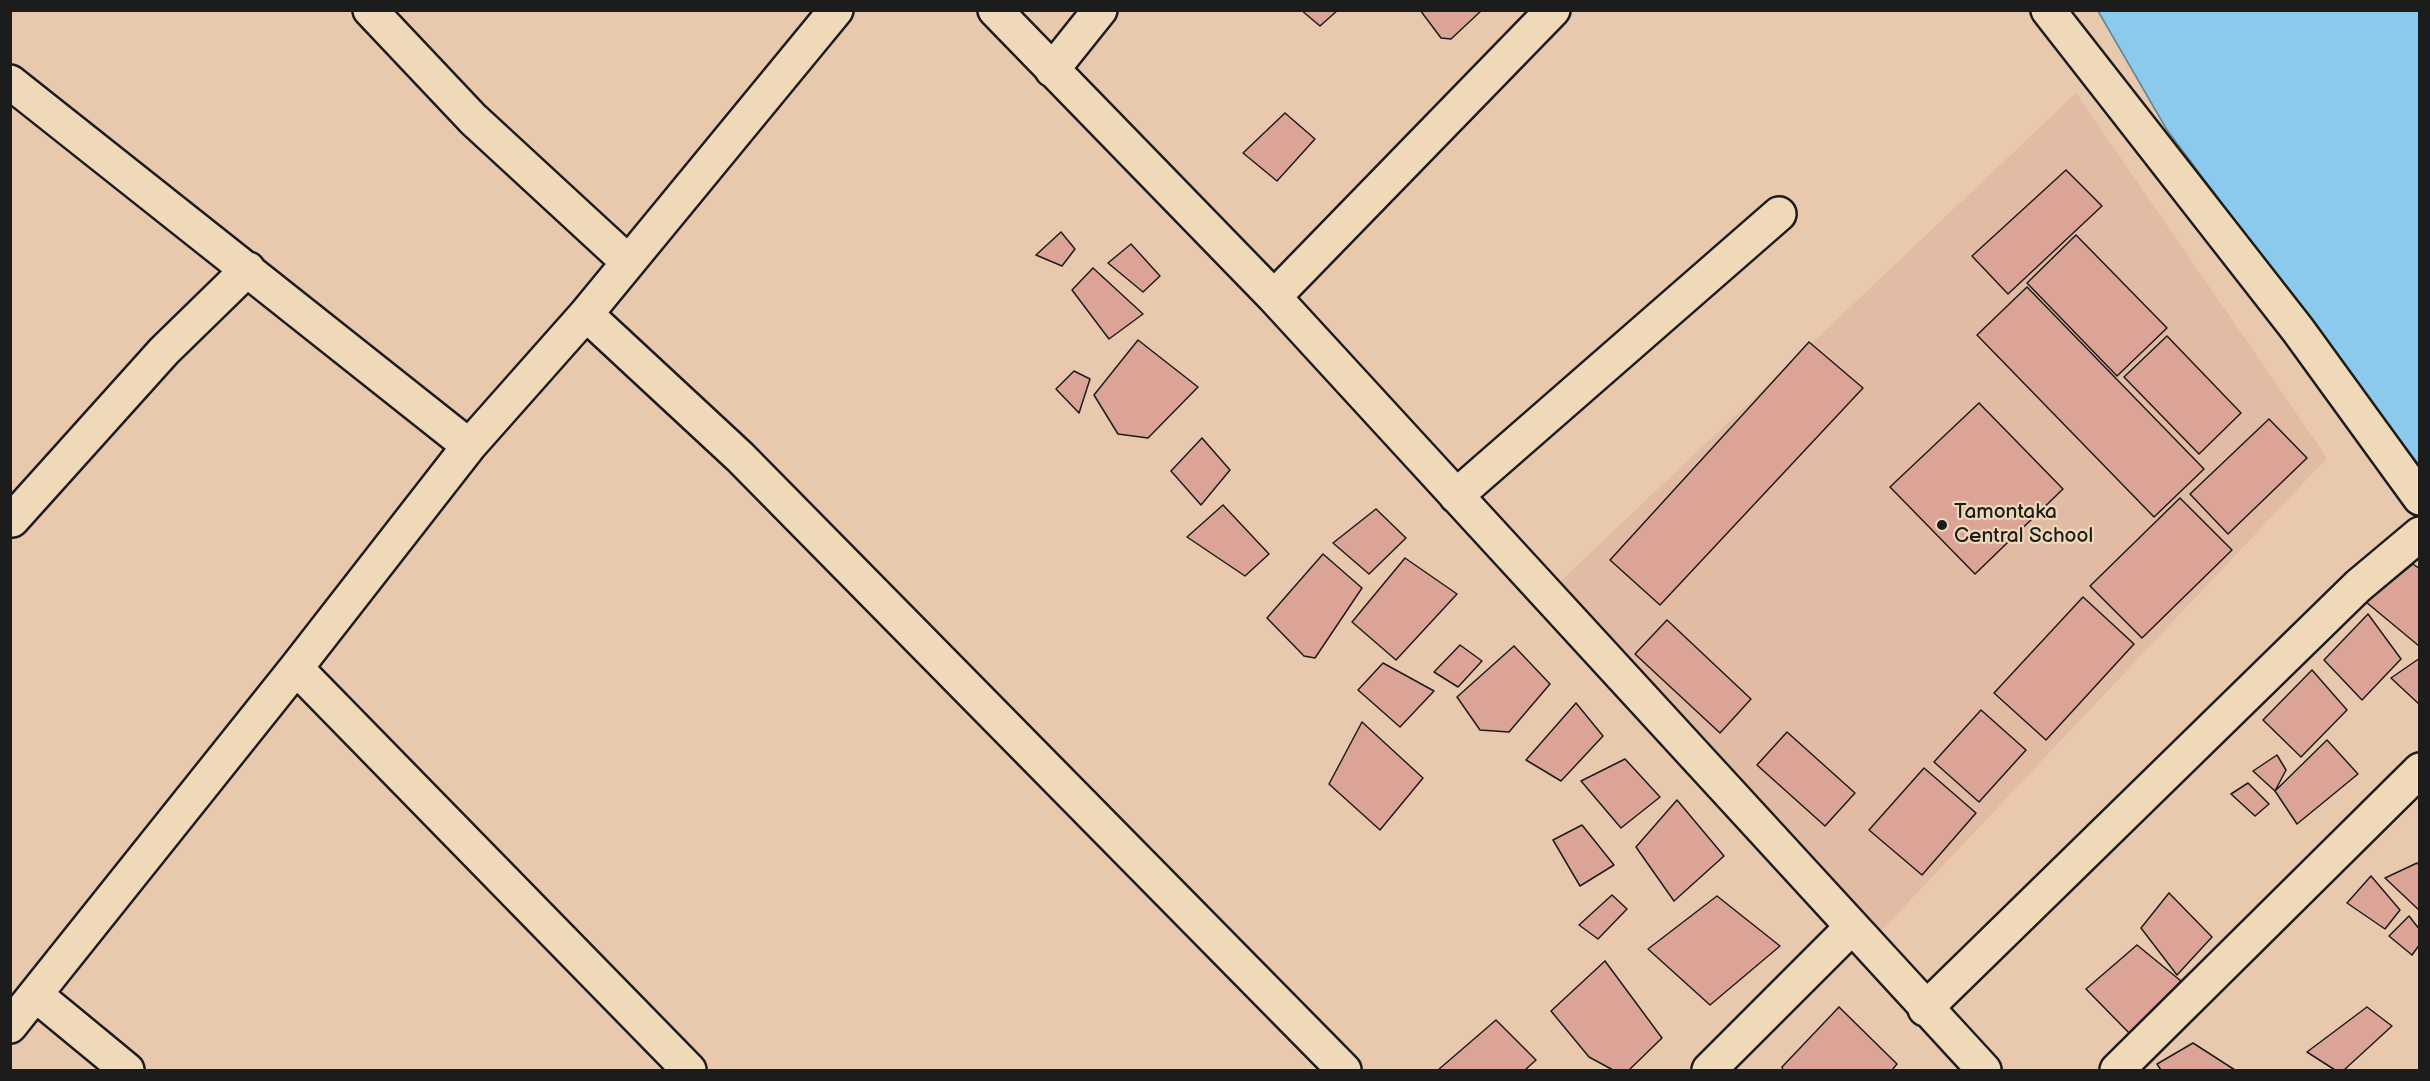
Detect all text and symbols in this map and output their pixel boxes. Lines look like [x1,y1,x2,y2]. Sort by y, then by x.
place label: Tamontaka Central School [1954,500,2093,550]
marker: Tamontaka Central School [1935,518,1949,532]

